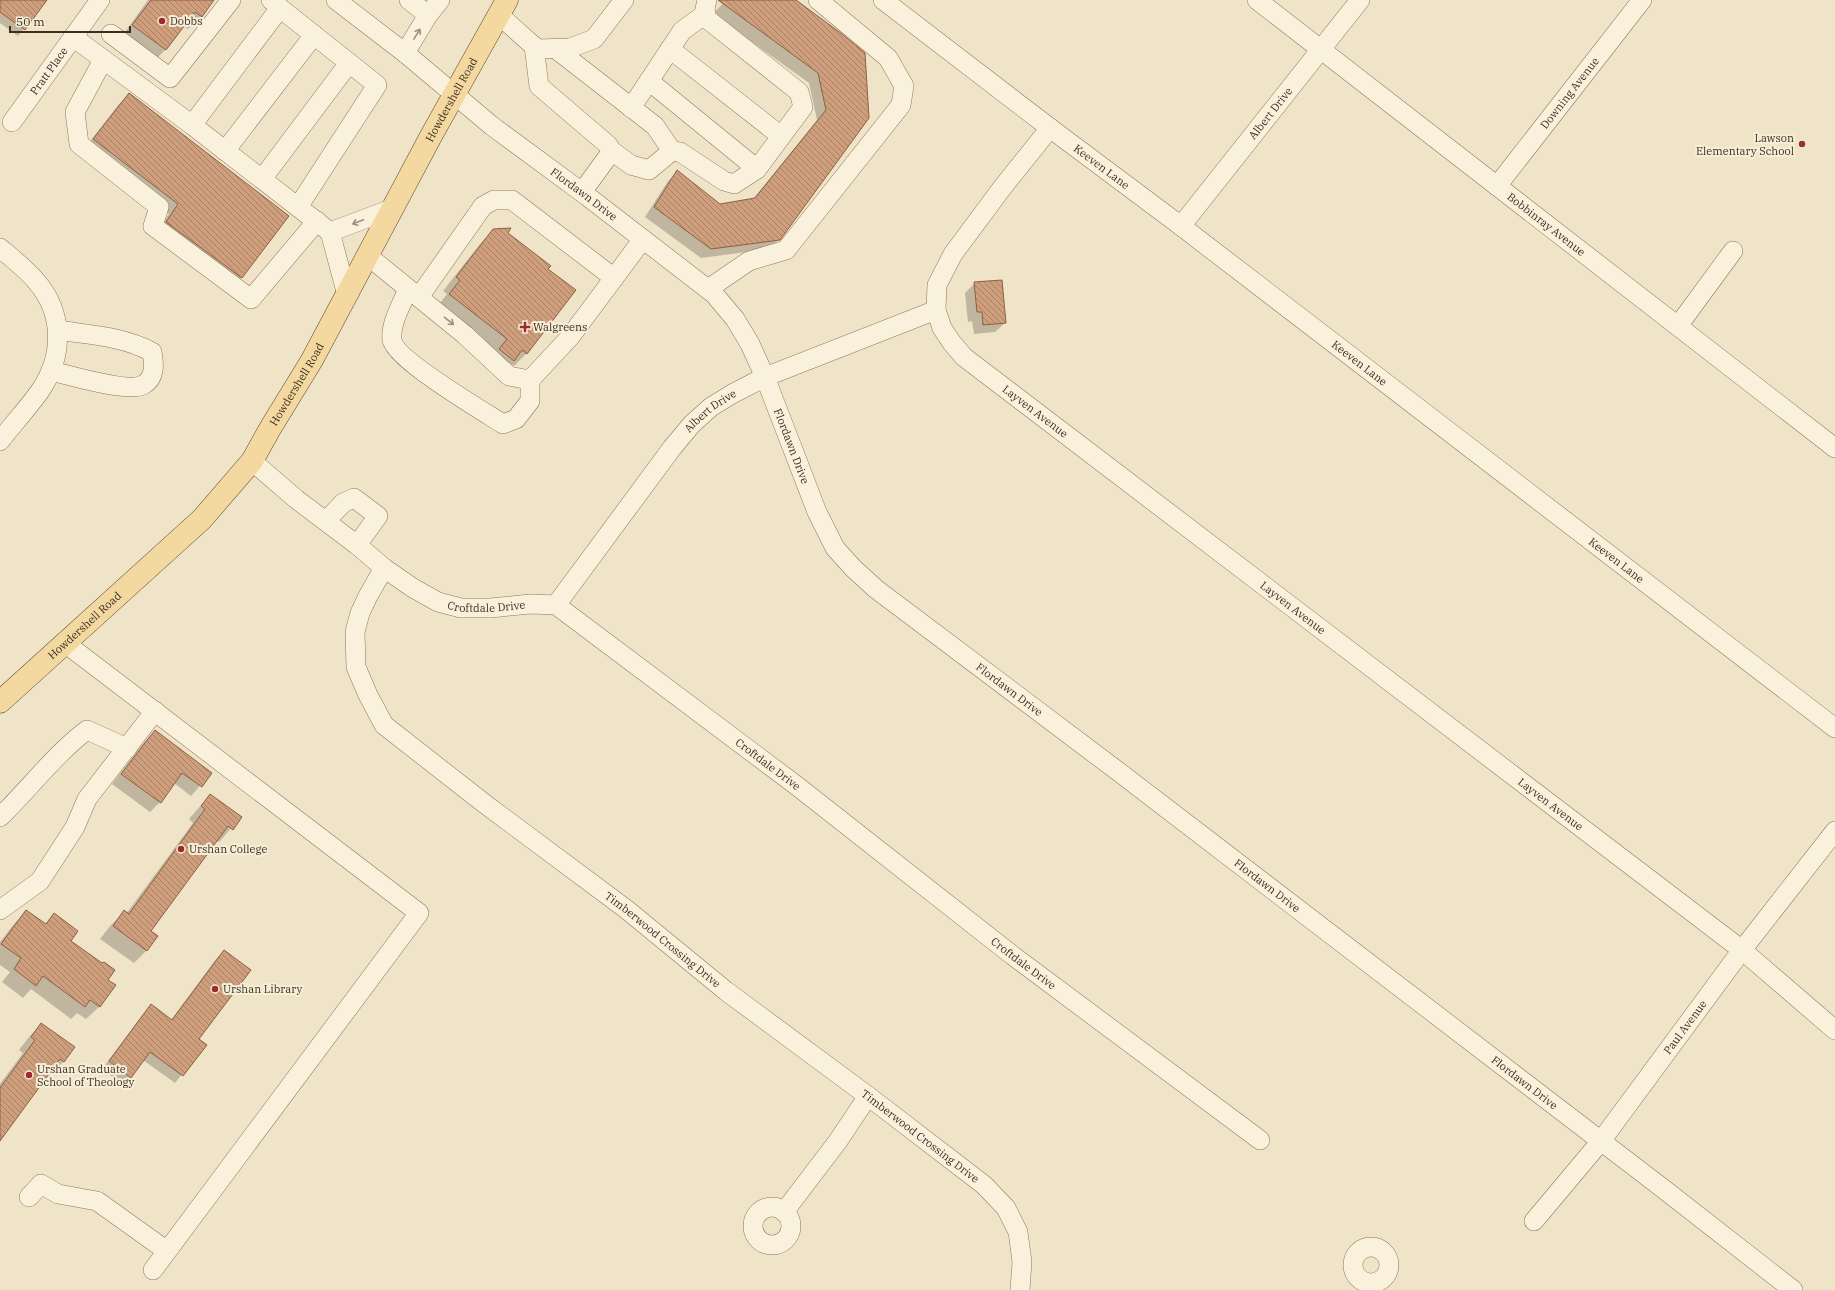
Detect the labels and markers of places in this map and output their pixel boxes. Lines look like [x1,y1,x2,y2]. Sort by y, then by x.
place label: Dobbs [170,14,203,28]
marker: Dobbs [157,16,167,26]
place label: Lawson Elementary School [1696,131,1794,158]
marker: Lawson Elementary School [1797,139,1807,149]
place label: Walgreens [533,320,587,334]
marker: Walgreens [520,322,530,332]
place label: Urshan College [189,842,267,856]
marker: Urshan College [176,844,186,854]
place label: Urshan Library [223,982,302,996]
marker: Urshan Library [210,984,220,994]
place label: Urshan Graduate School of Theology [37,1062,135,1089]
marker: Urshan Graduate School of Theology [24,1070,34,1080]

